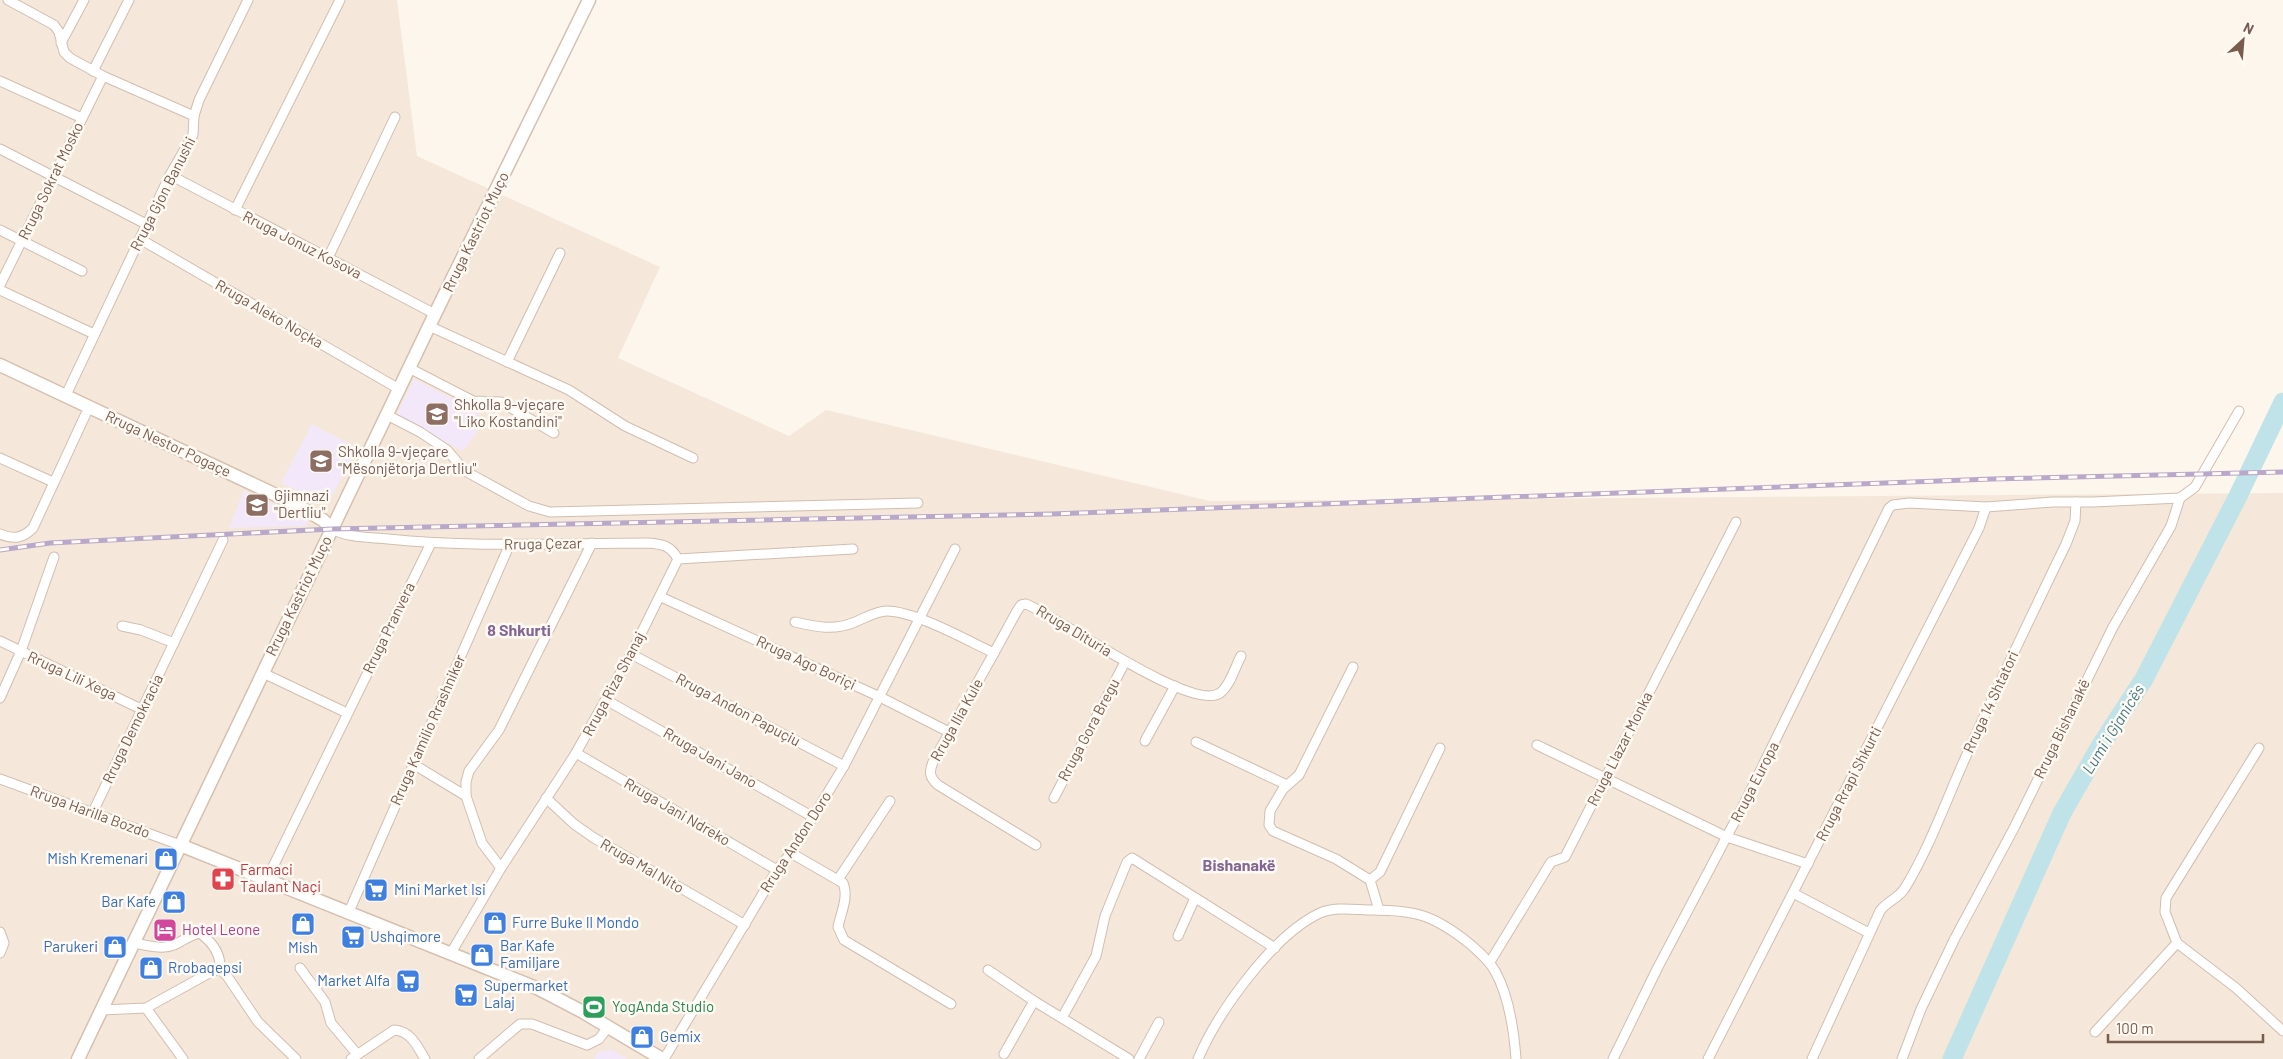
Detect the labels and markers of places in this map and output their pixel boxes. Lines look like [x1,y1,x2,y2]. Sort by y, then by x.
place label: Shkolla 9-vjeçare "Liko Kostandini" [454,395,565,430]
school or university icon: Shkolla 9-vjeçare "Liko Kostandini" [424,401,450,427]
place label: Shkolla 9-vjeçare "Mësonjëtorja Dertliu" [338,442,476,477]
school or university icon: Shkolla 9-vjeçare "Mësonjëtorja Dertliu" [308,448,334,474]
place label: Gjimnazi "Dertliu" [274,486,329,521]
school or university icon: Gjimnazi "Dertliu" [244,492,270,518]
shop icon: Mish Kremenari [153,846,179,872]
place label: Mish Kremenari [47,849,148,867]
place label: Farmaci Taulant Naçi [240,860,321,895]
pharmacy icon: Farmaci Taulant Naçi [210,866,236,892]
supermarket icon: Mini Market Isi [363,877,389,903]
place label: Mini Market Isi [394,880,486,898]
shop icon: Bar Kafe [161,889,187,915]
place label: Bar Kafe [101,892,156,910]
shop icon: Furre Buke Il Mondo [482,910,508,936]
shop icon: Mish [290,911,316,937]
place label: Furre Buke Il Mondo [512,913,639,931]
hotel icon: Hotel Leone [152,917,178,943]
place label: Hotel Leone [182,920,260,938]
supermarket icon: Ushqimore [340,924,366,950]
place label: Ushqimore [370,927,441,945]
shop icon: Parukeri [102,934,128,960]
place label: Bar Kafe Familjare [500,936,560,971]
place label: Parukeri [43,937,98,955]
place label: Mish [288,938,318,956]
shop icon: Bar Kafe Familjare [469,942,495,968]
shop icon: Rrobaqepsi [138,955,164,981]
place label: Rrobaqepsi [168,958,242,976]
supermarket icon: Market Alfa [395,968,421,994]
place label: Market Alfa [317,971,390,989]
place label: Supermarket Lalaj [484,976,569,1011]
supermarket icon: Supermarket Lalaj [453,982,479,1008]
sports icon: YogAnda Studio [581,994,607,1020]
place label: YogAnda Studio [612,997,714,1015]
shop icon: Gemix [629,1024,655,1050]
place label: Gemix [660,1027,701,1045]

